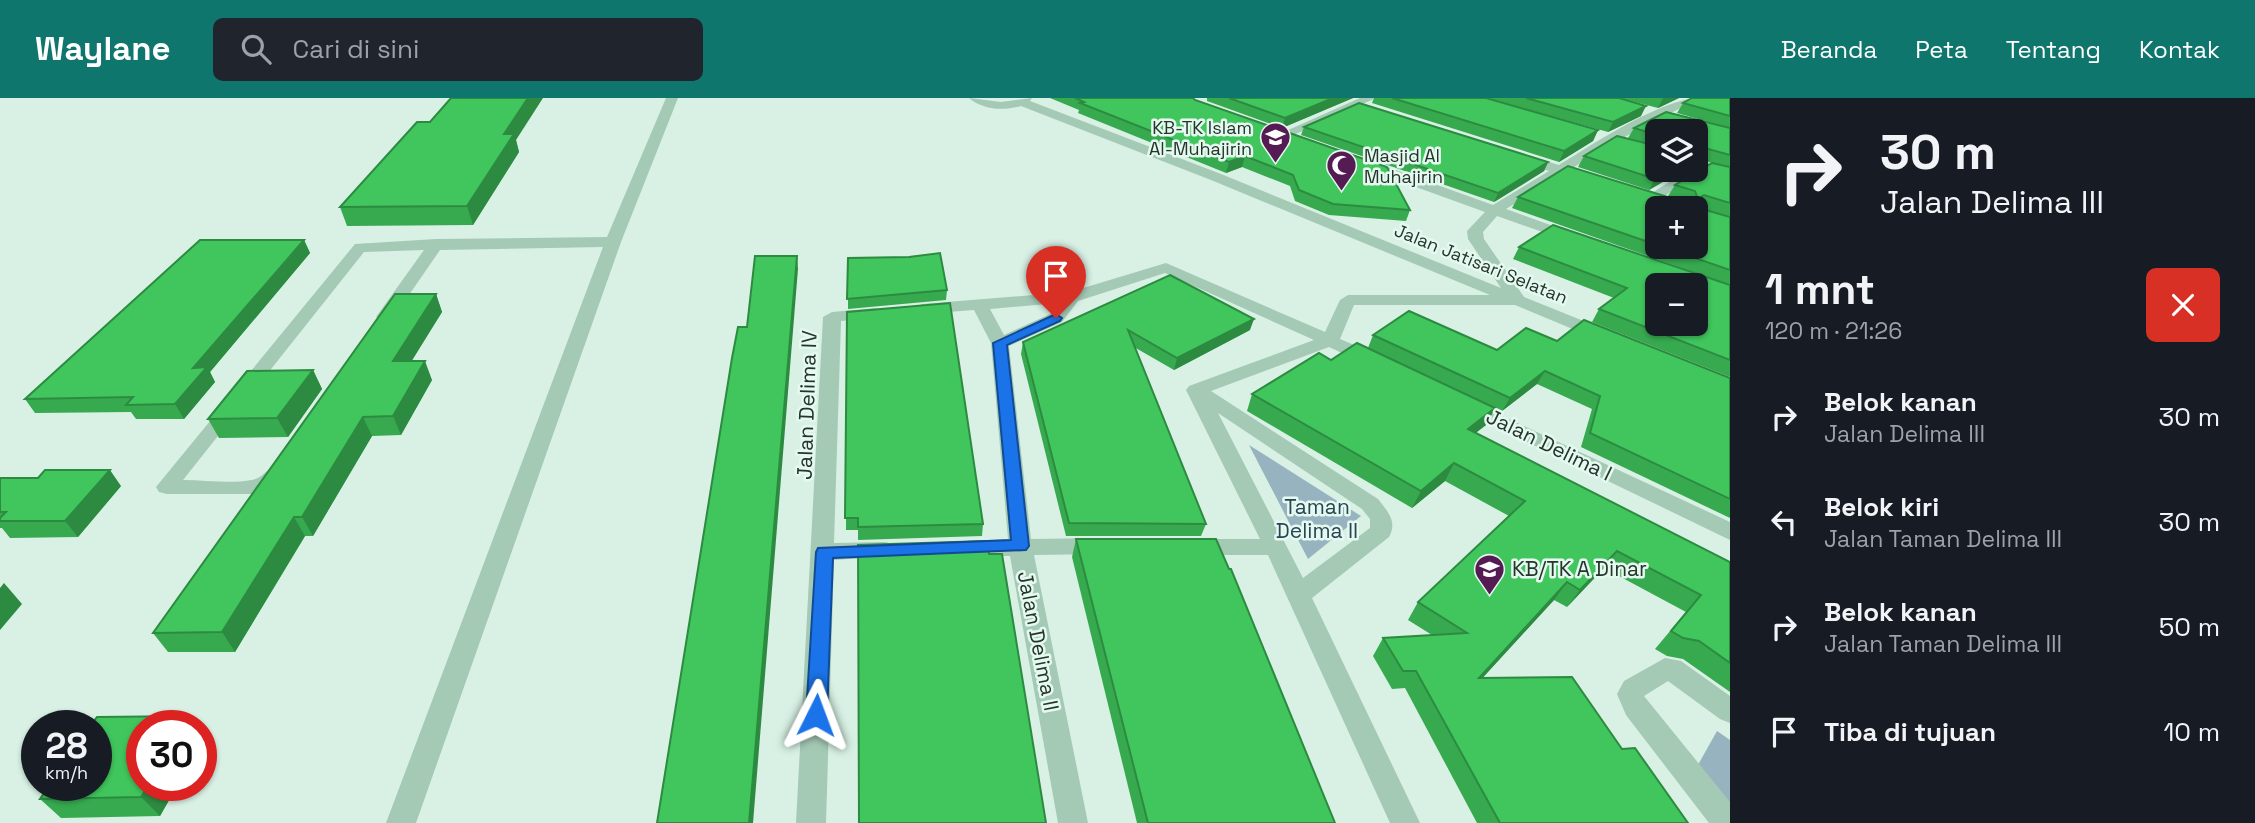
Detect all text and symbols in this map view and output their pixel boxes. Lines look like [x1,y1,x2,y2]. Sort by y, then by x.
search box [213,18,703,81]
text: Waylane [35,28,171,70]
icon: search [237,30,275,68]
text: Cari di sini [293,32,419,66]
text: Beranda [1781,34,1877,65]
text: Peta [1915,34,1968,65]
text: Tentang [2006,34,2101,65]
text: Kontak [2139,34,2220,65]
place label: KB-TK Islam Al-Muhajirin [1149,116,1252,160]
map controls [1645,119,1708,336]
button: layers [1645,119,1708,182]
school or university icon: KB-TK Islam Al-Muhajirin [1258,121,1292,165]
text: 30 m [1880,121,1996,183]
icon: right [1765,126,1856,217]
place label: Masjid Al Muhajirin [1364,144,1443,188]
mosque icon: Masjid Al Muhajirin [1324,149,1358,193]
text: Jalan Delima III [1880,182,2104,222]
button: + [1645,196,1708,259]
street label: Jalan Jatisari Selatan [1391,218,1571,309]
pin [1026,246,1086,318]
icon: arrive [1037,257,1075,295]
text: 1 mnt [1765,263,1875,316]
button: close [2146,268,2220,342]
button: − [1645,273,1708,336]
text: 120 m · 21:26 [1765,316,1902,346]
street label: Jalan Delima IV [790,330,823,480]
text: Belok kanan [1824,385,1977,419]
icon: right [1765,398,1803,436]
text: 30 m [2159,400,2220,434]
street label: Jalan Delima I [1482,402,1617,487]
text: Jalan Delima III [1824,419,1985,449]
text: Belok kiri [1824,490,1939,524]
park label: Taman Delima II [1276,493,1358,544]
icon: left [1765,503,1803,541]
text: 30 m [2159,505,2220,539]
text: Jalan Taman Delima III [1824,524,2062,554]
school or university icon: KB/TK A Dinar [1472,552,1506,596]
place label: KB/TK A Dinar [1512,555,1647,582]
street label: Jalan Delima II [1012,569,1065,713]
text: Belok kanan [1824,595,1977,629]
icon: right [1765,608,1803,646]
text: 50 m [2159,610,2220,644]
text: Jalan Taman Delima III [1824,629,2062,659]
position arrow [779,678,853,752]
speed limit sign: 30 [126,710,217,801]
icon: arrive [1765,713,1803,751]
text: Tiba di tujuan [1824,715,1996,749]
text: 10 m [2163,715,2220,749]
text: 28 [46,724,87,768]
text: km/h [45,761,88,784]

